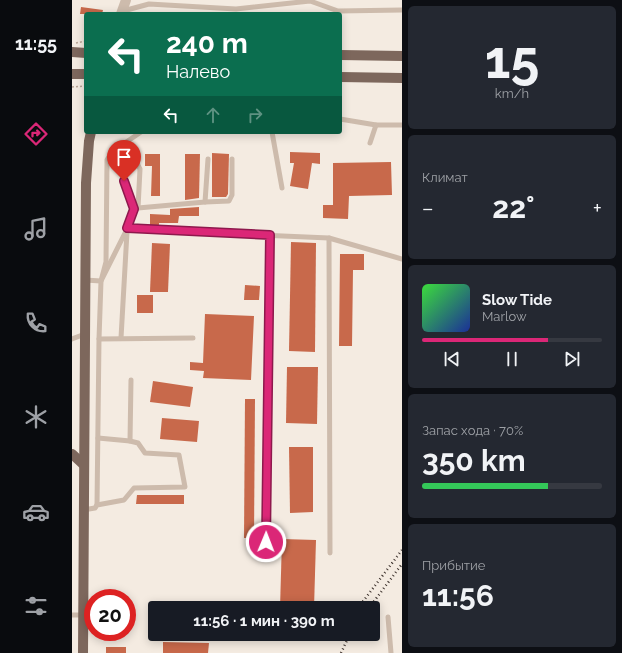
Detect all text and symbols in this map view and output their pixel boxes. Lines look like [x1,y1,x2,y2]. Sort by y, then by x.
text: 240 m [166,27,248,60]
icon: left [100,28,152,80]
text: 15 [485,29,539,90]
text: 11:55 [15,33,57,54]
text: Налево [166,61,230,82]
text: km/h [495,86,529,101]
icon: left [160,104,182,126]
icon: ahead [202,104,224,126]
icon: right [244,104,266,126]
icon: directions [22,120,50,148]
pin [107,140,141,181]
icon: arrive [113,146,135,168]
text: Климат [422,170,468,185]
text: 22° [492,190,534,225]
text: − [422,195,434,221]
text: + [593,195,602,221]
icon: music [22,215,50,243]
text: Slow Tide [482,291,552,309]
icon: phone [22,309,50,337]
text: Marlow [482,309,527,324]
icon: previous [441,348,463,370]
icon: pause [501,348,523,370]
icon: next [561,348,583,370]
icon: climate [22,403,50,431]
text: Запас хода · 70% [422,423,523,438]
text: 350 km [422,443,526,478]
icon: car [22,498,50,526]
position arrow [245,521,287,563]
text: Прибытие [422,558,485,573]
text: 11:56 [422,578,494,613]
speed limit sign: 20 [84,589,136,641]
icon: filters [22,592,50,620]
text: 11:56 · 1 мин · 390 m [193,612,335,630]

